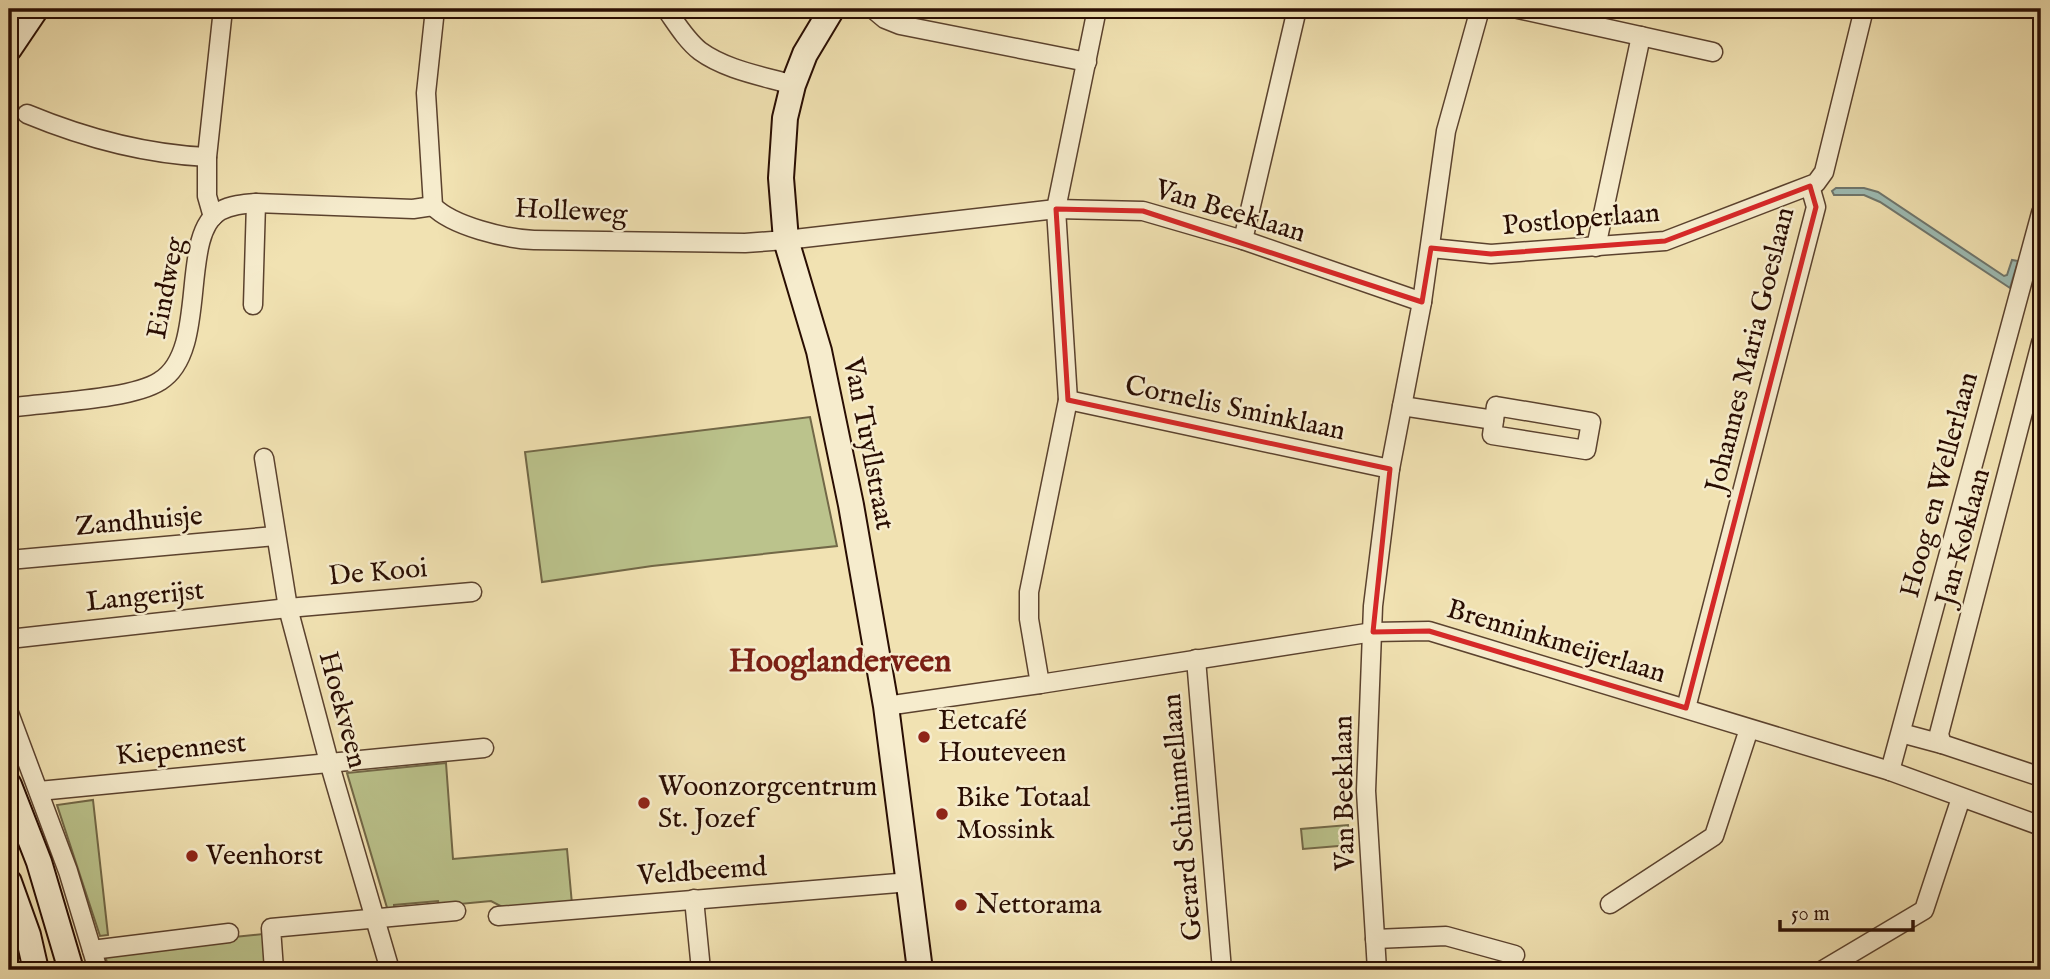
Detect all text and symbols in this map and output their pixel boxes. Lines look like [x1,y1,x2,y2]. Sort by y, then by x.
street label: Van Beeklaan [1149,172,1310,252]
street label: Holleweg [514,192,629,232]
street label: Postloperlaan [1501,196,1661,244]
street label: Johannes Maria Goeslaan [1698,204,1803,499]
street label: Eindweg [140,233,194,342]
street label: Van Tuyllstraat [834,354,902,533]
street label: Hoog en Wellerlaan [1893,368,1987,602]
street label: Cornelis Sminklaan [1122,369,1348,449]
street label: Jan Koklaan [1928,464,1999,612]
street label: Zandhuisje [74,499,204,545]
street label: De Kooi [327,551,429,595]
street label: Langerijst [84,573,206,621]
street label: Brenninkmeijerlaan [1442,592,1670,692]
district label: Hooglanderveen [729,642,951,683]
street label: Hoekveen [310,648,374,772]
street label: Gerard Schimmellaan [1155,692,1211,942]
place label: Eetcafé Houteveen [938,704,1067,771]
street label: Van Beeklaan [1326,715,1364,872]
street label: Kiepennest [114,726,248,774]
marker: Eetcafé Houteveen [916,729,932,745]
place label: Woonzorgcentrum St. Jozef [658,770,877,837]
place label: Bike Totaal Mossink [956,781,1091,848]
marker: Woonzorgcentrum St. Jozef [636,795,652,811]
marker: Bike Totaal Mossink [934,806,950,822]
place label: Veenhorst [205,839,323,874]
marker: Veenhorst [184,848,200,864]
street label: Veldbeemd [635,850,768,894]
place label: Nettorama [975,888,1103,923]
scale bar [1780,888,1913,932]
marker: Nettorama [953,897,969,913]
text: 50 m [1791,901,1830,928]

